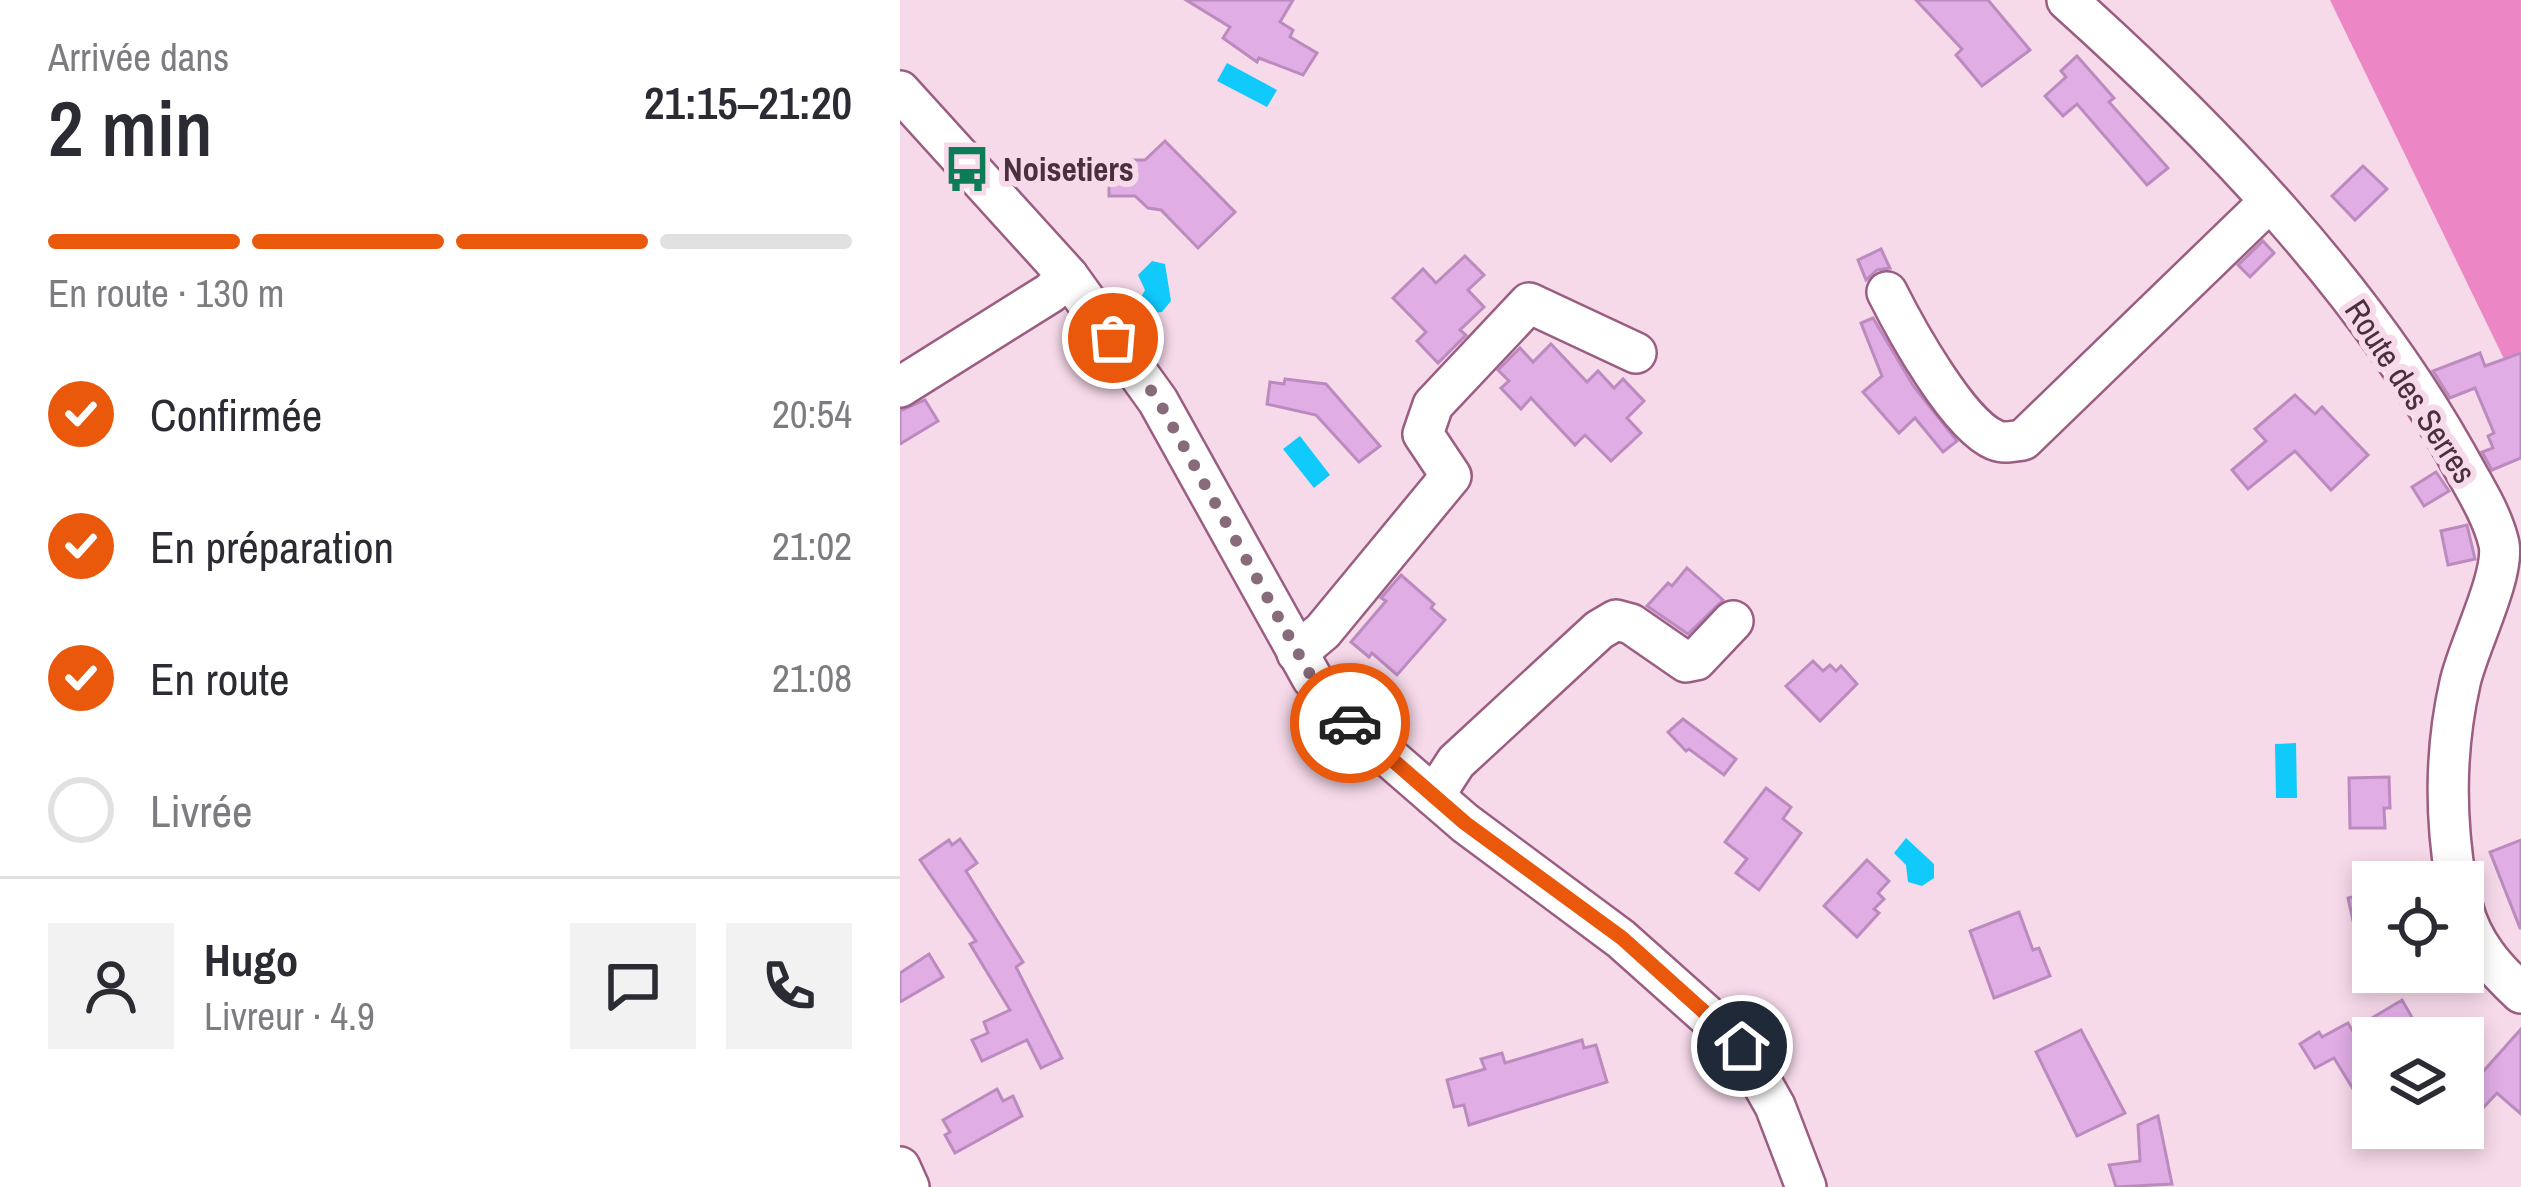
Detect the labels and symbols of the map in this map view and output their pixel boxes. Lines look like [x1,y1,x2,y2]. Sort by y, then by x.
bus stop icon: Noisetiers [942,144,992,194]
place label: Noisetiers [1003,147,1134,191]
pin [1062,287,1164,389]
street label: Route des Serres [2335,291,2487,491]
courier [1290,663,1410,783]
pin [1691,995,1793,1097]

